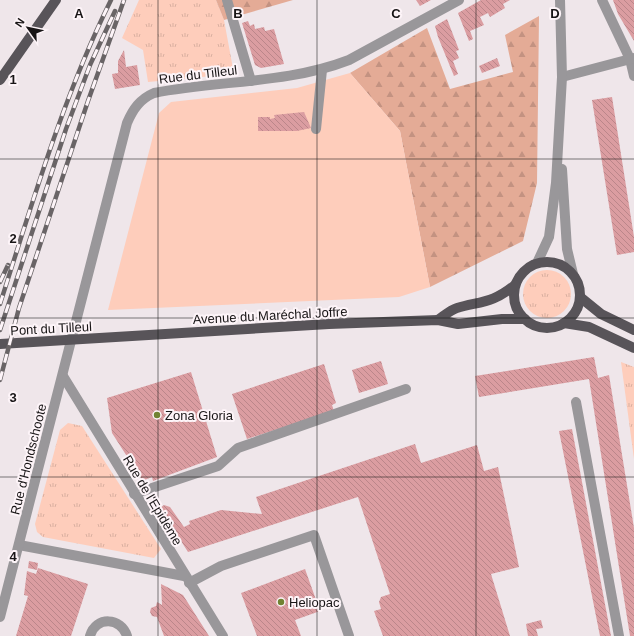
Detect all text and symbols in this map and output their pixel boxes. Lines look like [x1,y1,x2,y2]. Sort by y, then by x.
text: A [74,6,84,21]
text: B [233,6,243,21]
text: C [391,6,401,21]
text: D [550,6,560,21]
north arrow [8,8,48,48]
text: N [12,16,27,29]
street label: Rue du Tilleul [158,62,238,87]
text: 1 [9,72,17,87]
text: 2 [9,231,17,246]
street label: Avenue du Maréchal Joffre [192,304,348,327]
street label: Pont du Tilleul [10,319,92,338]
text: 3 [9,390,17,405]
street label: Rue d'Hondschoote [7,402,50,516]
place label: Zona Gloria [165,408,234,423]
marker: Zona Gloria [152,410,162,420]
street label: Rue de l'Epidème [120,453,185,548]
text: 4 [9,549,17,564]
place label: Heliopac [289,595,340,610]
marker: Heliopac [276,597,286,607]

